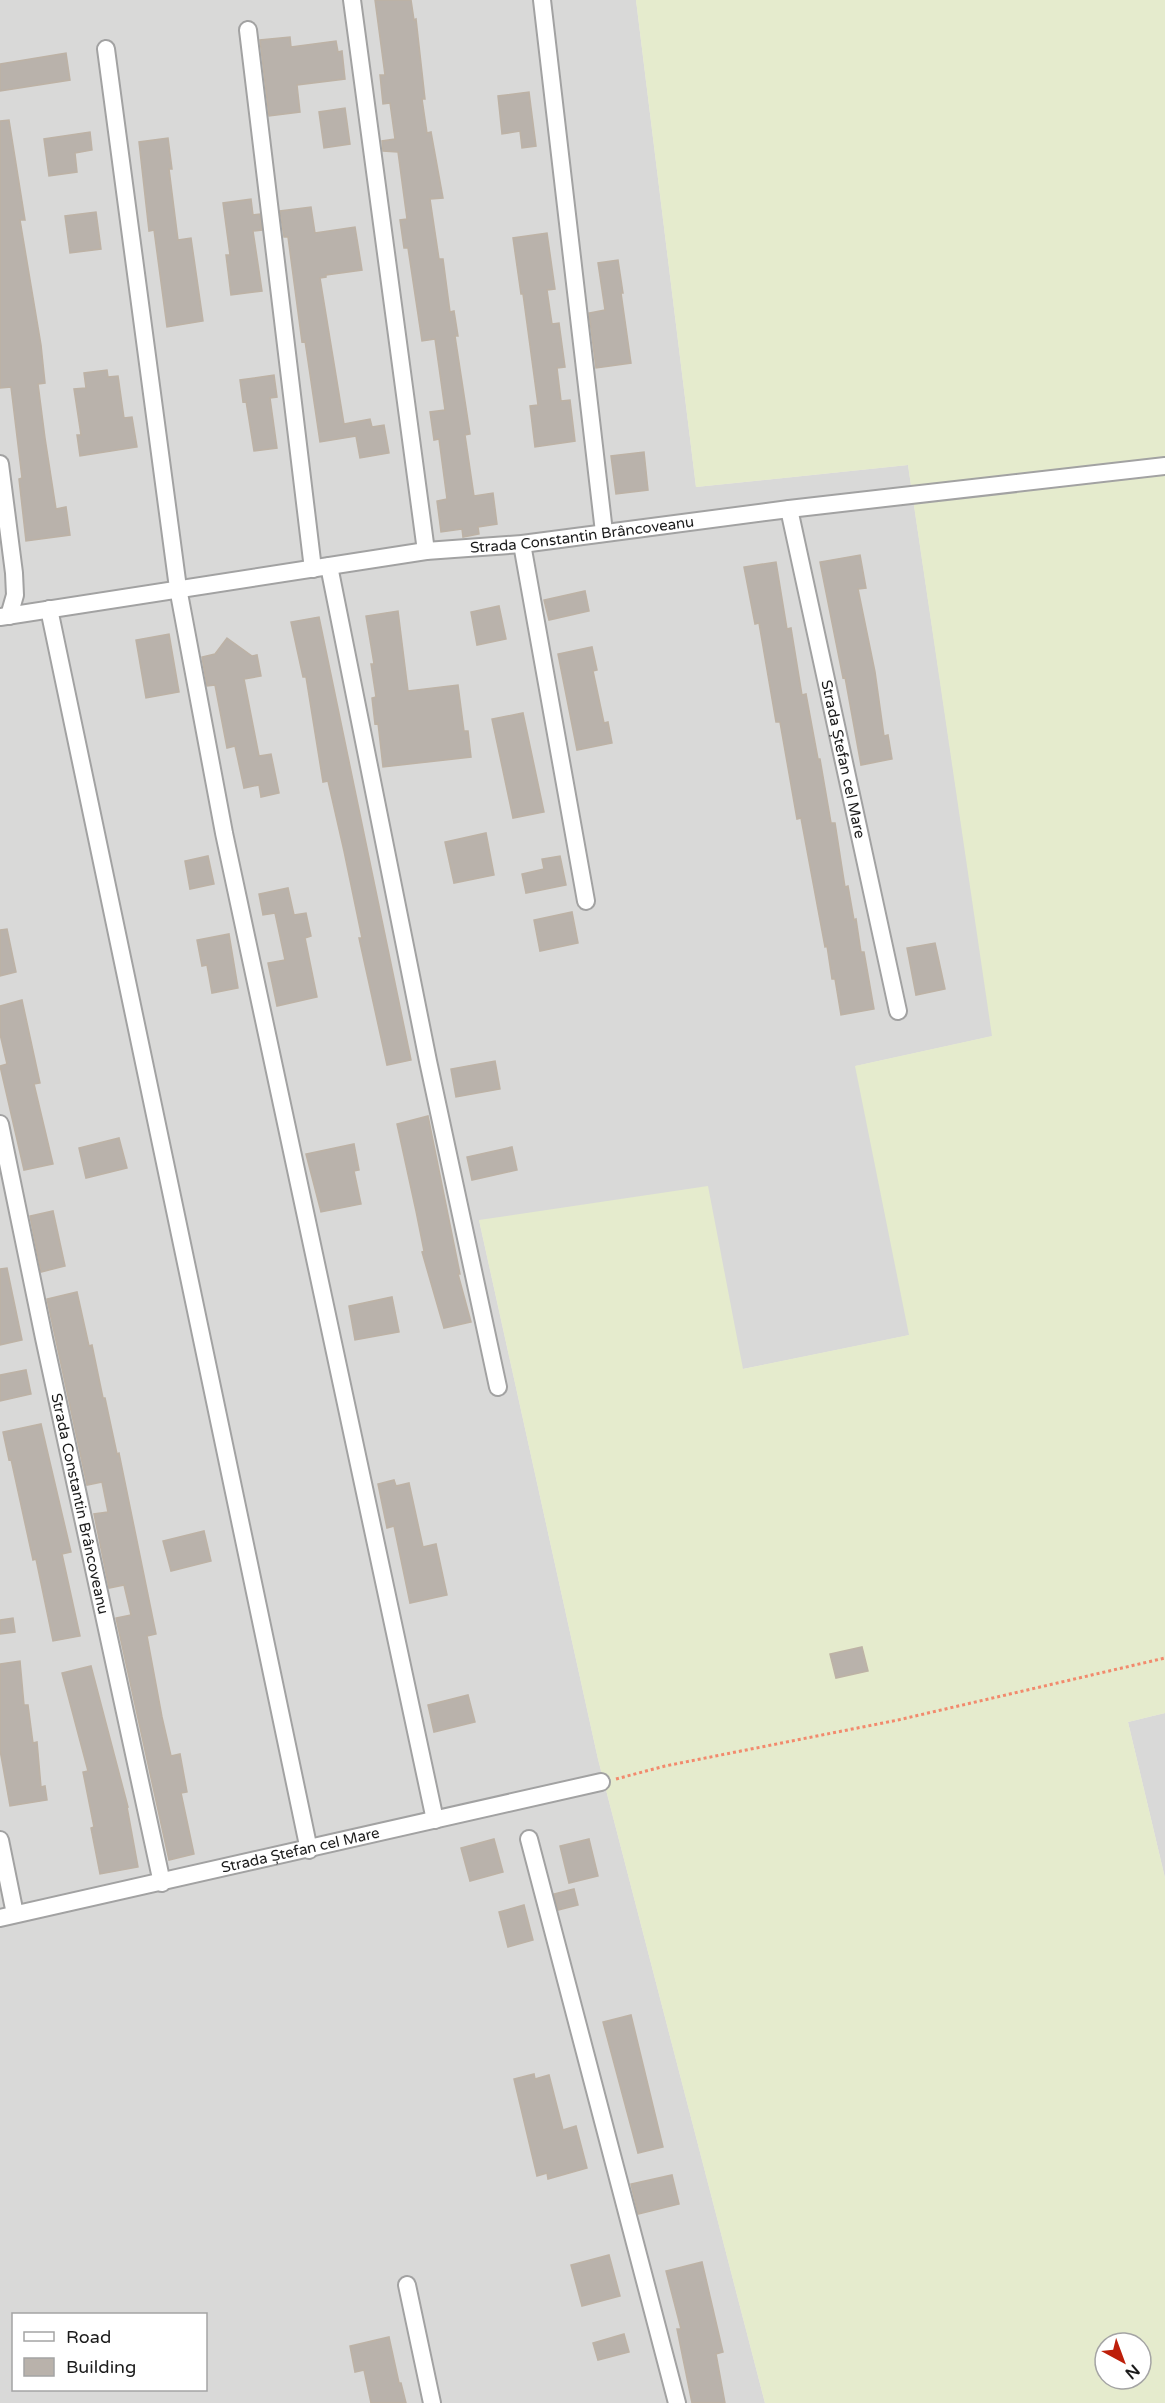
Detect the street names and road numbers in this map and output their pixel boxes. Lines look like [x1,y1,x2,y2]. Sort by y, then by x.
street label: Strada Constantin Brâncoveanu [469,513,695,557]
street label: Strada Ștefan cel Mare [817,678,869,840]
street label: Strada Constantin Brâncoveanu [47,1392,113,1616]
street label: Strada Ștefan cel Mare [220,1823,381,1877]

